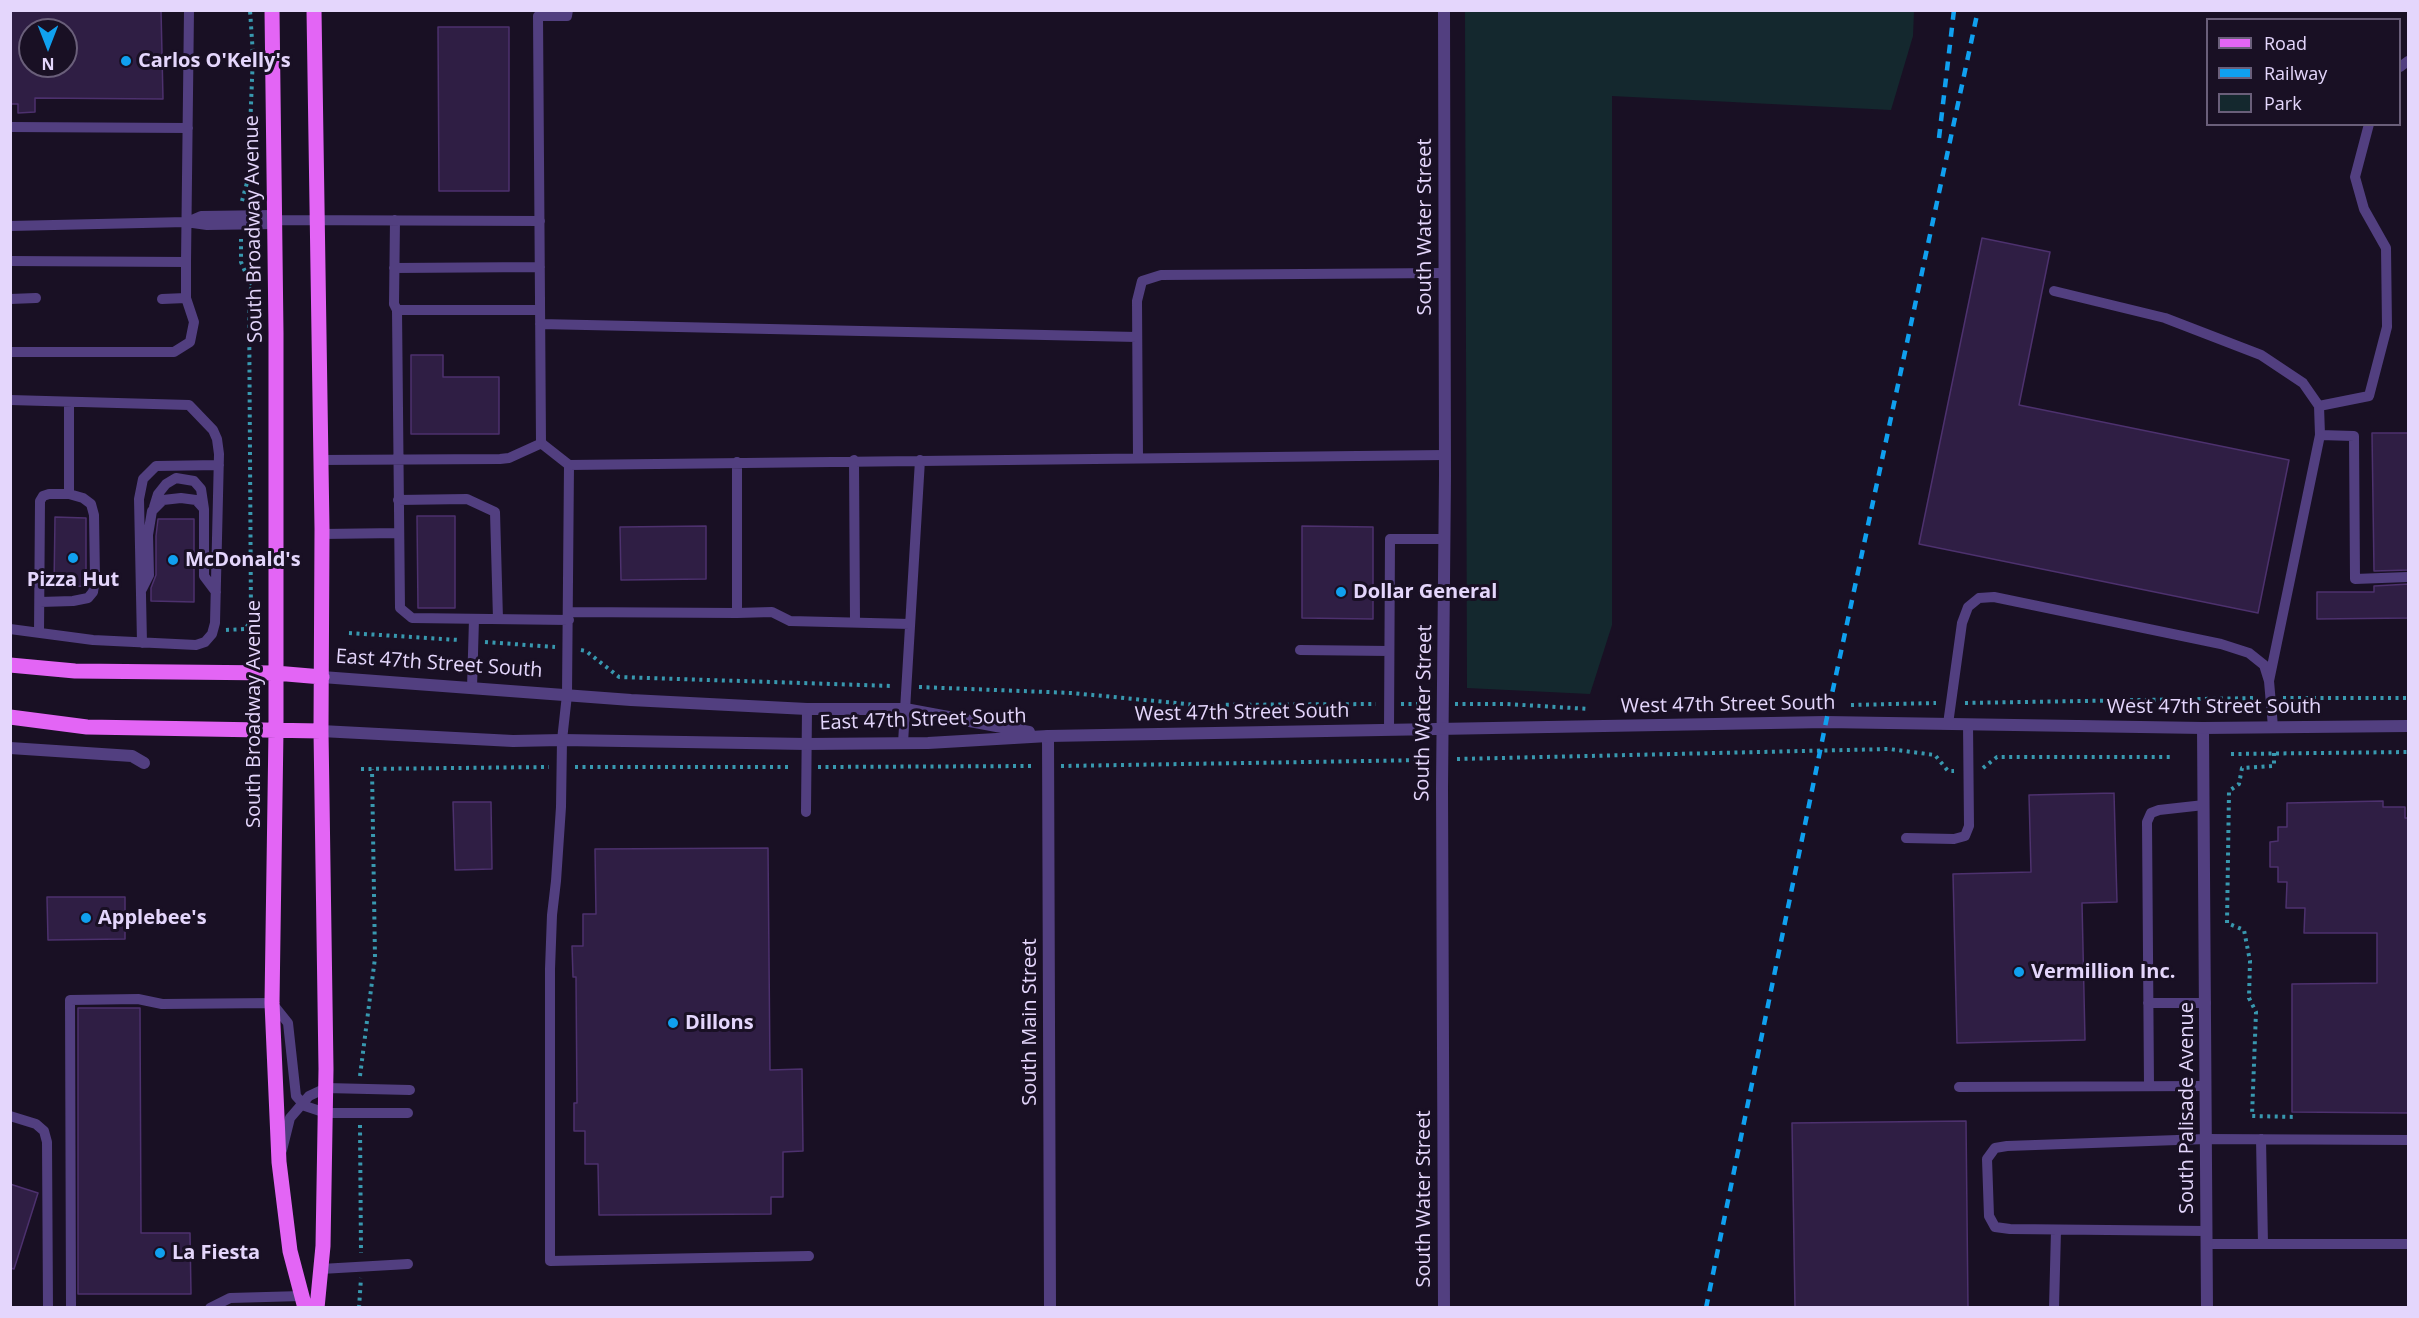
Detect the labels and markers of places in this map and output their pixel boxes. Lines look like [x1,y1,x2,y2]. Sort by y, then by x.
place label: Carlos O'Kelly's [138,49,291,73]
marker: Carlos O'Kelly's [119,54,133,68]
place label: McDonald's [185,548,301,572]
marker: Pizza Hut [66,551,80,565]
marker: McDonald's [166,553,180,567]
place label: Pizza Hut [27,568,119,592]
place label: Dollar General [1353,580,1497,604]
marker: Dollar General [1334,585,1348,599]
place label: Applebee's [98,906,207,930]
marker: Applebee's [79,911,93,925]
place label: Vermillion Inc. [2031,960,2175,984]
marker: Vermillion Inc. [2012,965,2026,979]
place label: Dillons [685,1011,754,1035]
marker: Dillons [666,1016,680,1030]
place label: La Fiesta [172,1241,260,1265]
marker: La Fiesta [153,1246,167,1260]

